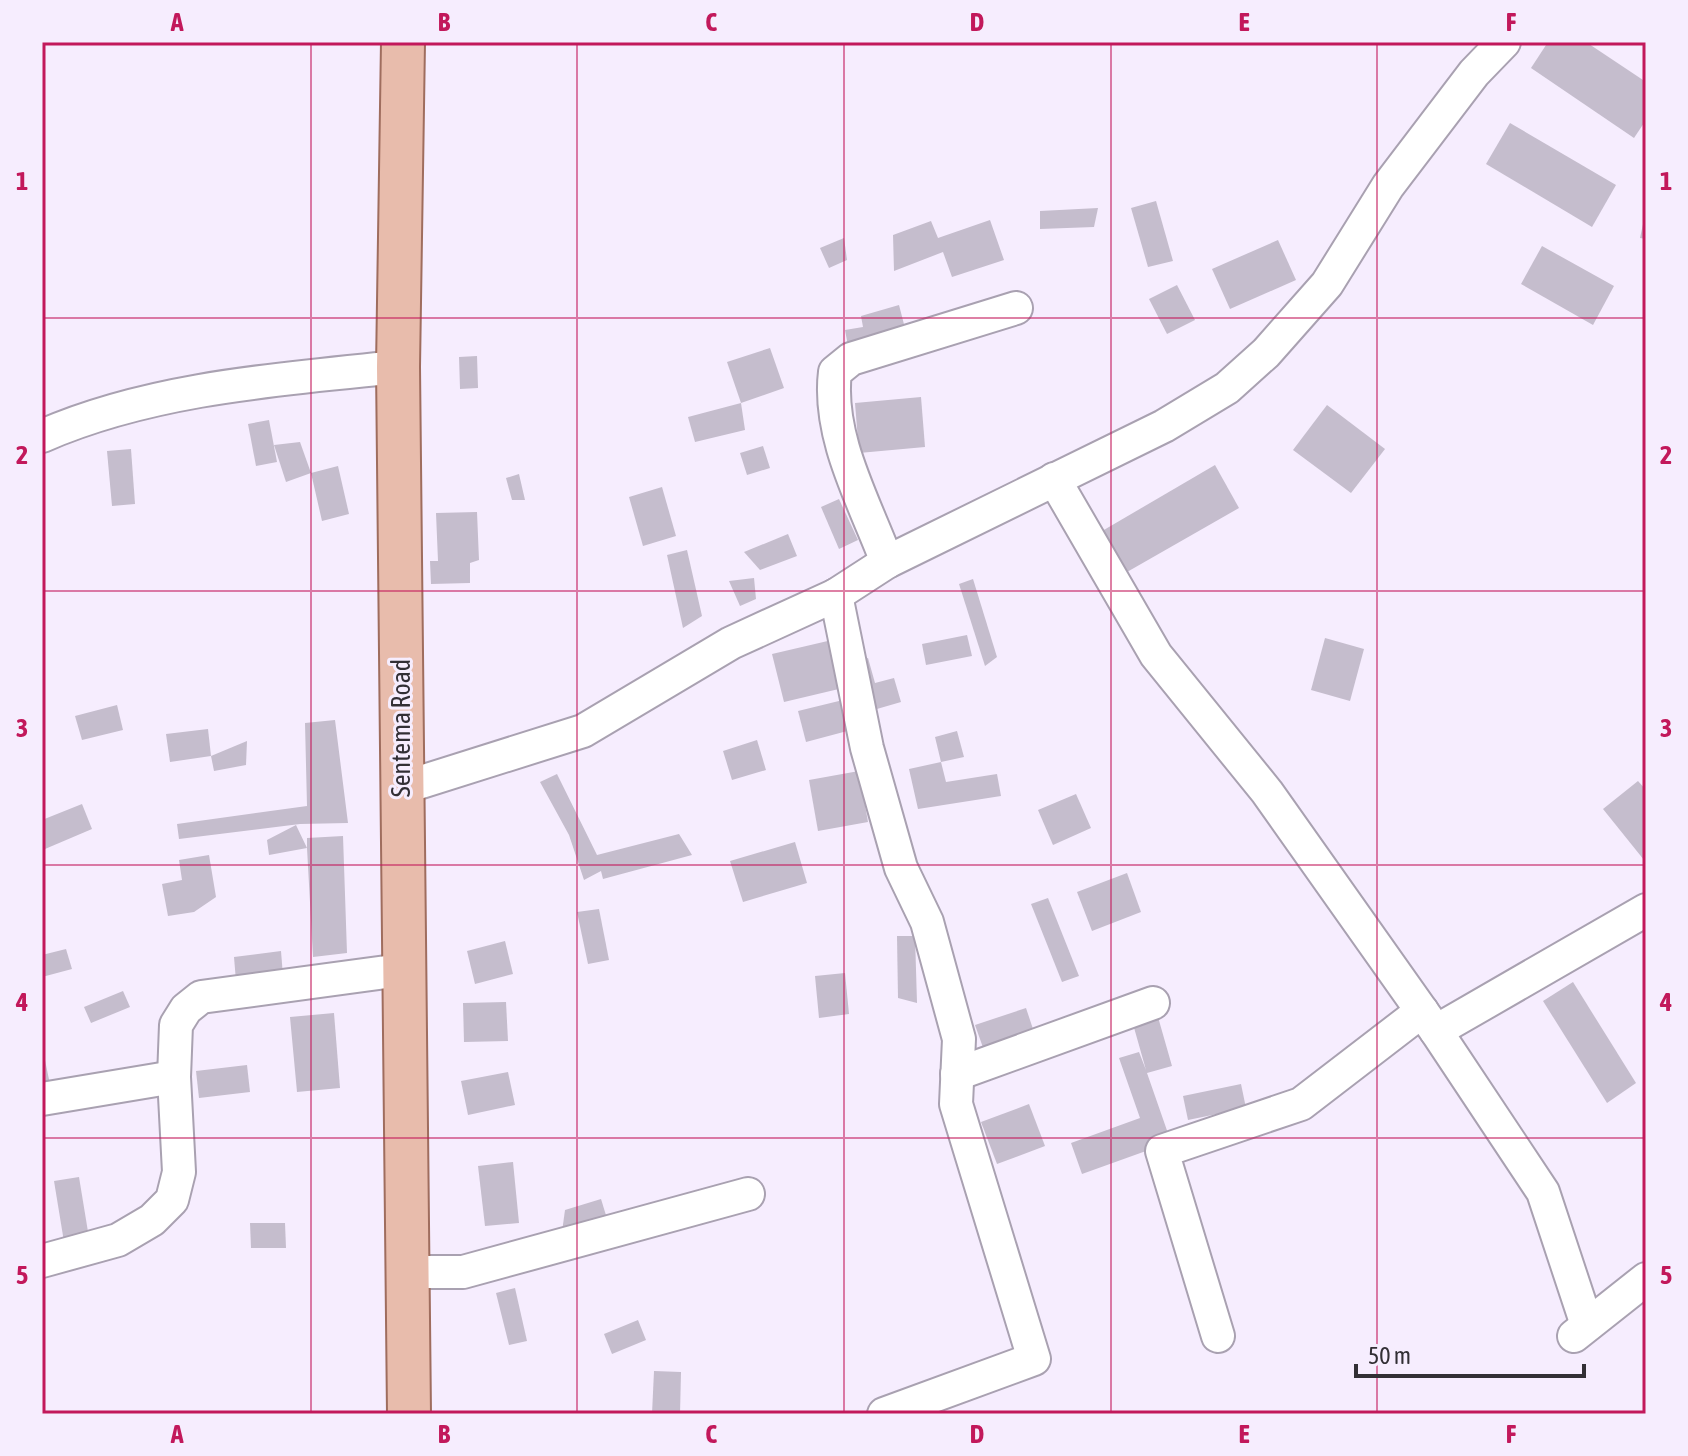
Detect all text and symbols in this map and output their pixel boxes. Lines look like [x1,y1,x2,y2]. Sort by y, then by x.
text: A [170,7,184,37]
text: B [438,7,451,37]
text: C [705,7,717,37]
text: D [970,7,984,37]
text: E [1238,7,1250,37]
text: F [1506,7,1517,37]
text: 1 [16,166,28,196]
text: 1 [1660,166,1672,196]
text: 2 [16,440,28,470]
text: 2 [1660,440,1672,470]
street label: Sentema Road [386,659,416,797]
text: 3 [16,713,28,743]
text: 3 [1660,713,1672,743]
text: 4 [15,987,28,1017]
text: 4 [1659,987,1672,1017]
text: 5 [16,1260,28,1290]
text: 5 [1660,1260,1672,1290]
scale bar [1356,1328,1584,1378]
text: 50 m [1368,1342,1411,1369]
text: A [170,1419,184,1449]
text: B [438,1419,451,1449]
text: C [705,1419,717,1449]
text: D [970,1419,984,1449]
text: E [1238,1419,1250,1449]
text: F [1506,1419,1517,1449]

